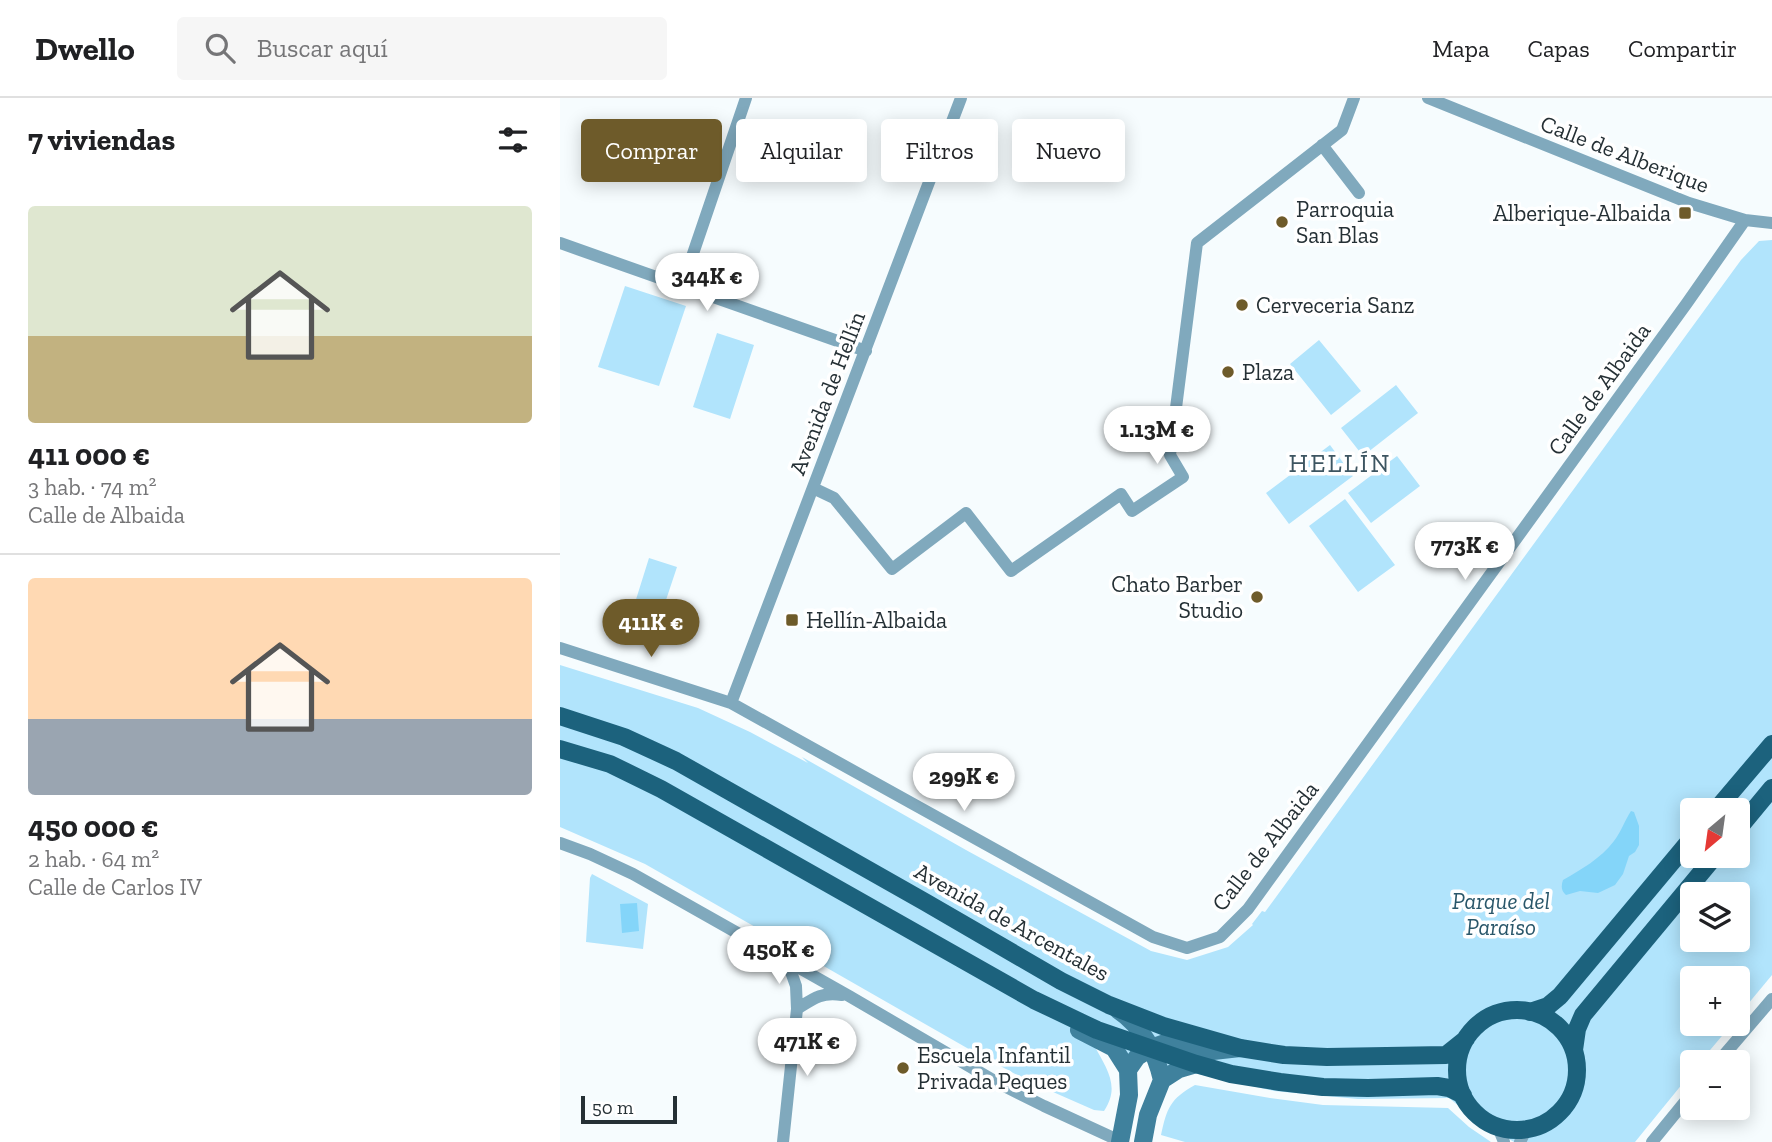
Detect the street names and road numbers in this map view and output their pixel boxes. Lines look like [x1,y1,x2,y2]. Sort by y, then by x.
street label: Calle de Alberique [1537,109,1713,199]
street label: Avenida de Hellín [783,307,871,479]
street label: Calle de Albaida [1542,317,1656,461]
street label: Calle de Albaida [1206,776,1324,916]
street label: Avenida de Arcentales [910,857,1114,987]

